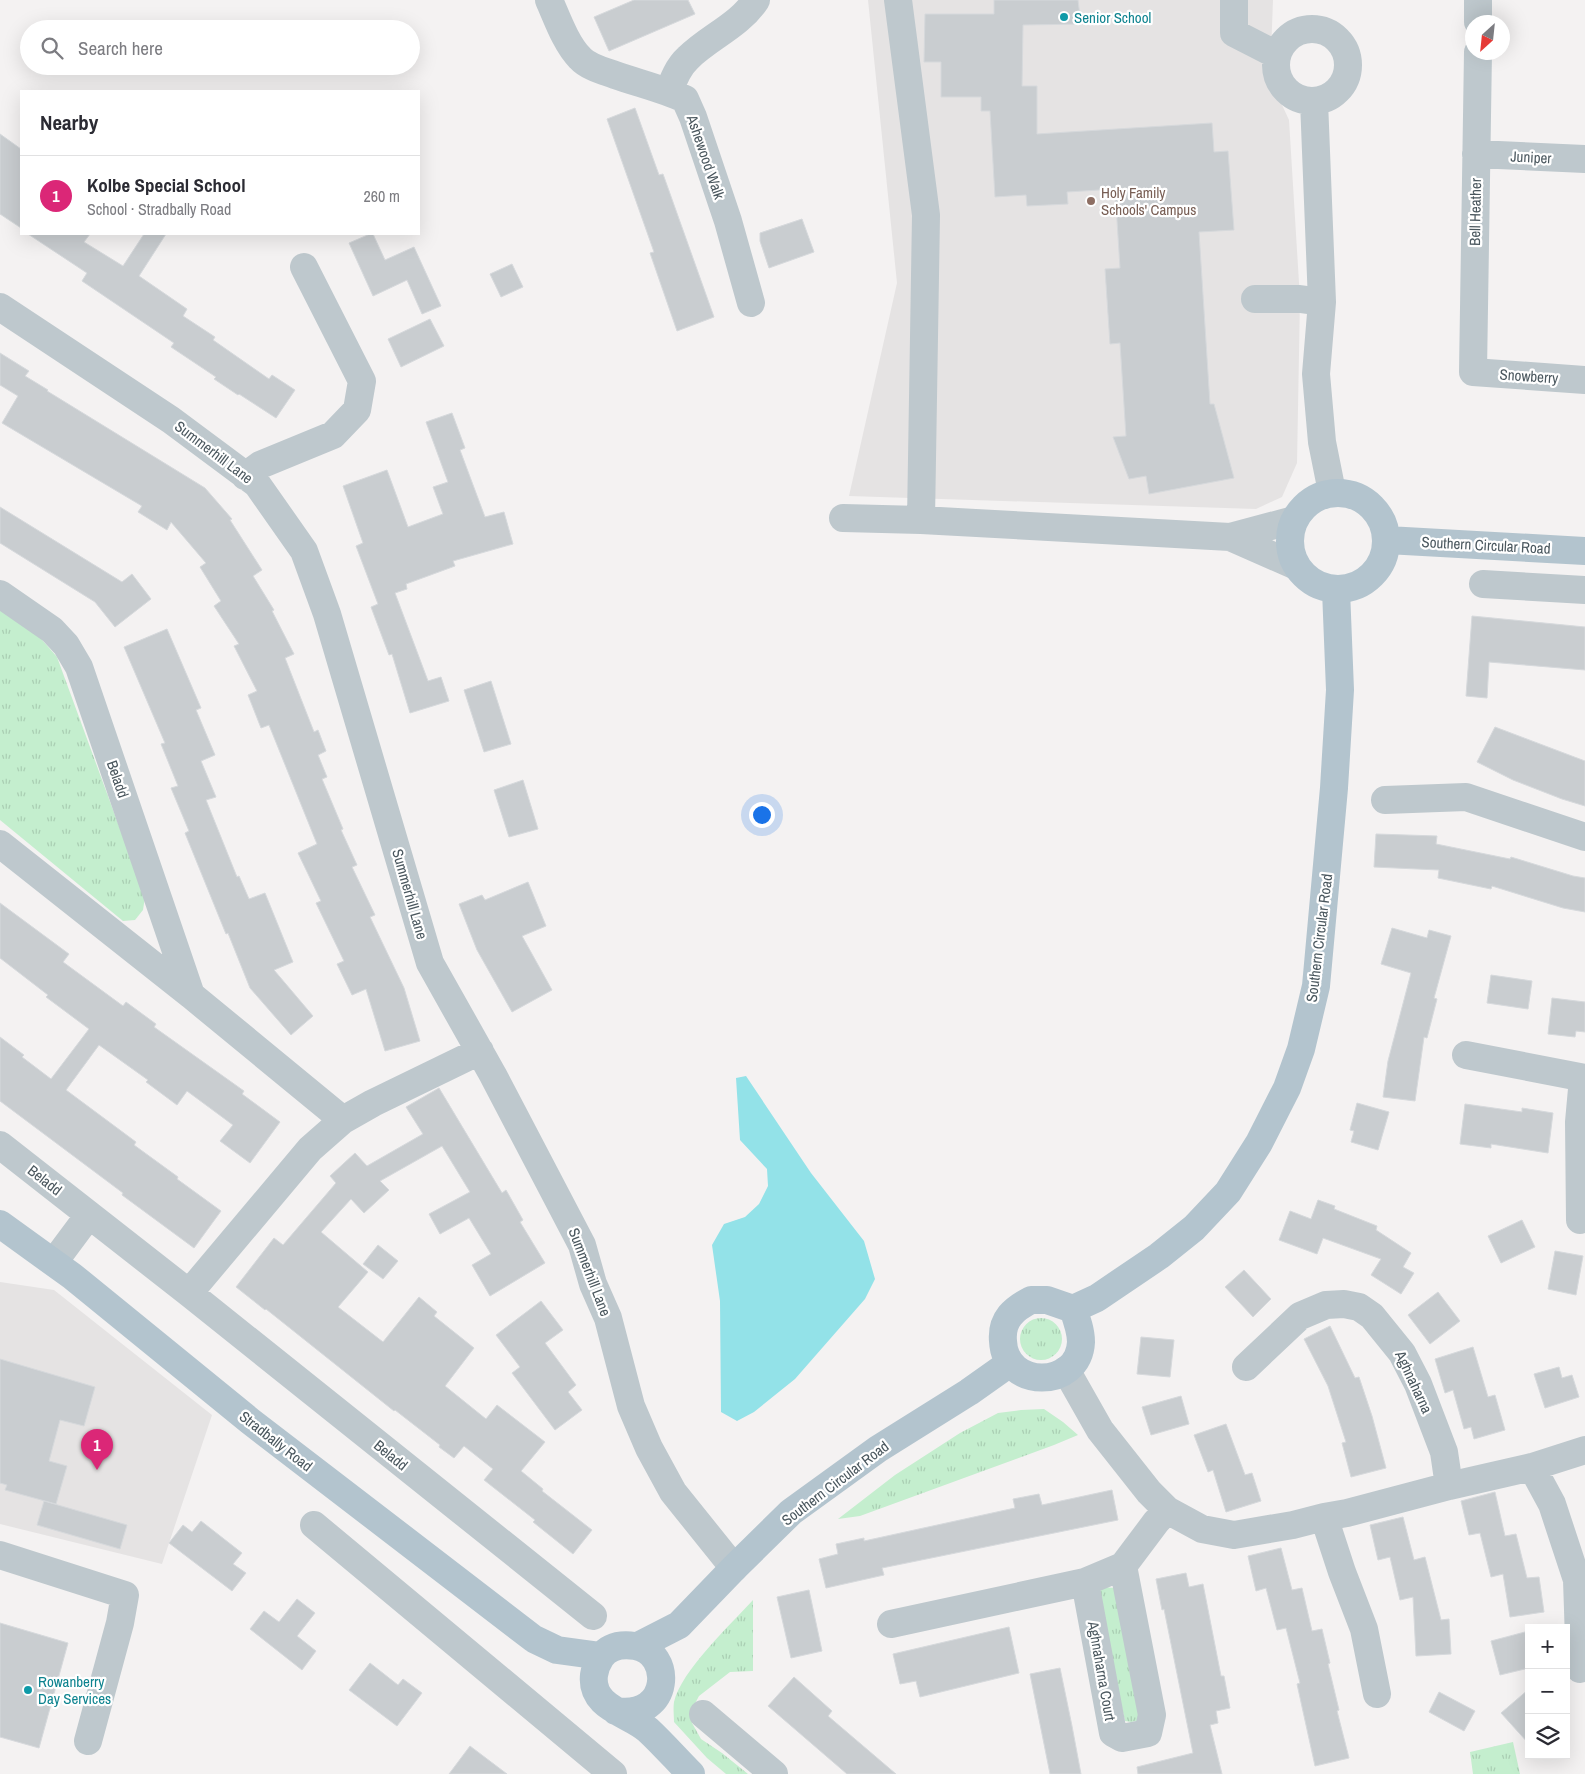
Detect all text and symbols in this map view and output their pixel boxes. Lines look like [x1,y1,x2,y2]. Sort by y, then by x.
place label: Senior School [1074,7,1151,28]
marker: Senior School [1058,11,1070,23]
north arrow [1465,15,1510,60]
search box [20,20,420,75]
icon: search [38,34,66,62]
text: Search here [78,35,163,61]
text: Nearby [40,108,98,137]
street label: Ashewood Walk [681,111,730,203]
street label: Juniper [1510,145,1552,169]
text: Kolbe Special School [87,172,245,198]
street label: Bell Heather [1464,178,1486,246]
place label: Holy Family Schools' Campus [1101,182,1196,220]
text: 1 [52,185,60,207]
text: 260 m [364,185,400,207]
marker: Holy Family Schools' Campus [1085,195,1097,207]
text: School · Stradbally Road [87,198,231,220]
street label: Snowberry [1499,363,1560,389]
street label: Summerhill Lane [171,416,258,488]
street label: Southern Circular Road [1421,531,1551,559]
street label: Beladd [102,757,134,801]
your location [749,802,775,828]
street label: Summerhill Lane [387,846,433,942]
street label: Southern Circular Road [1301,873,1337,1003]
street label: Beladd [23,1160,67,1200]
street label: Summerhill Lane [564,1225,617,1319]
street label: Aghnaharna [1390,1346,1438,1417]
street label: Stradbally Road [235,1406,317,1476]
pin: 1 [81,1429,113,1470]
street label: Beladd [370,1435,412,1475]
street label: Southern Circular Road [777,1436,893,1530]
street label: Aghnaharna Court [1083,1619,1121,1723]
map controls [1525,1624,1570,1759]
button: + [1525,1624,1570,1669]
button: − [1525,1669,1570,1714]
place label: Rowanberry Day Services [38,1671,111,1709]
marker: Rowanberry Day Services [22,1684,34,1696]
button: layers [1525,1714,1570,1759]

